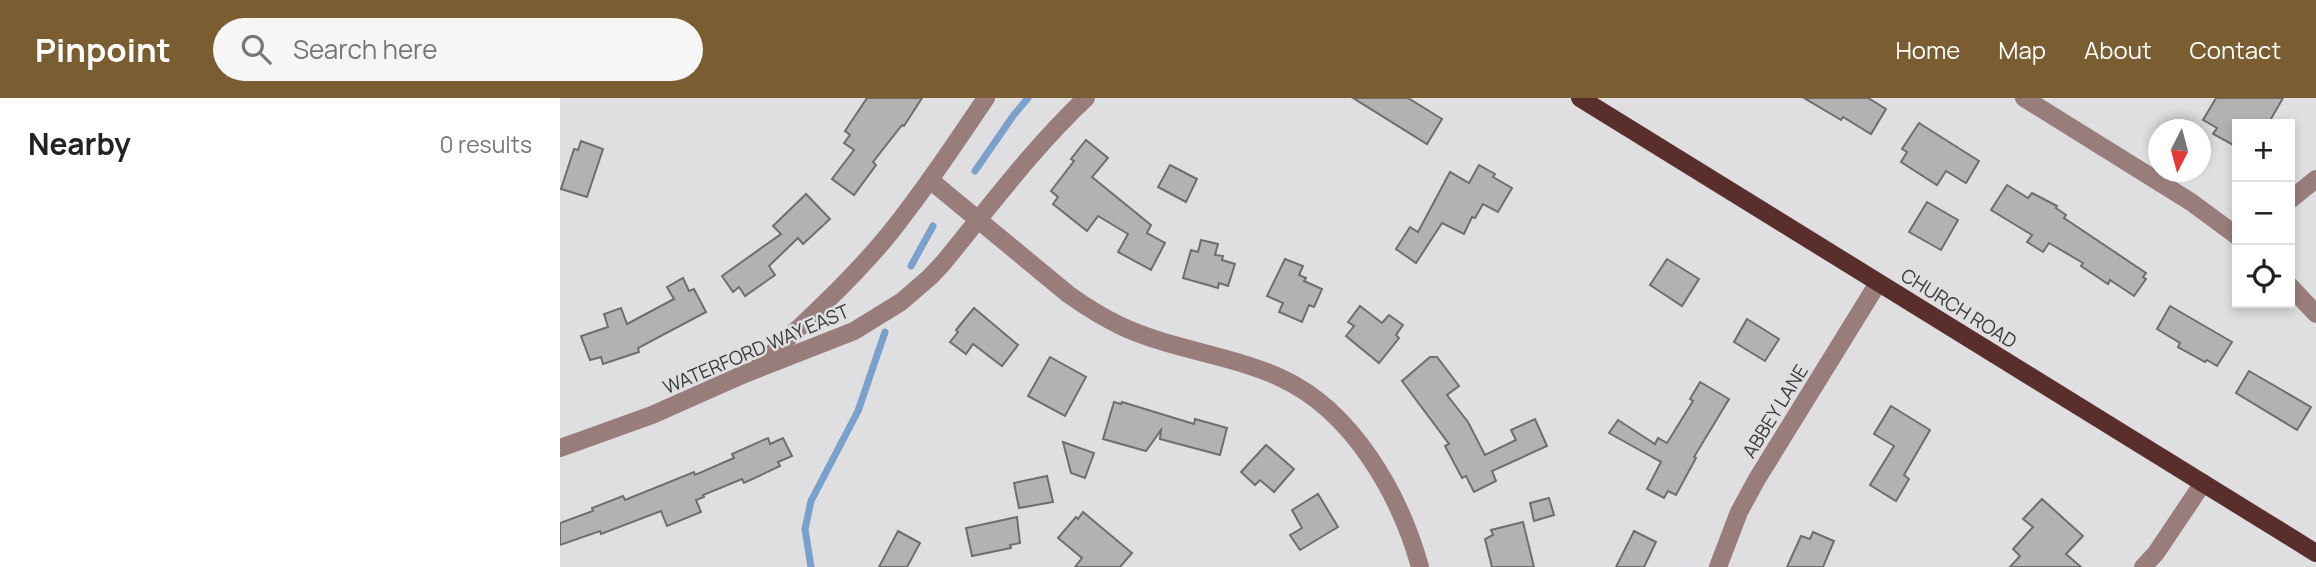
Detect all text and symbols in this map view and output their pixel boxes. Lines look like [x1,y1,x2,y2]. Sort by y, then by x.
search box [213,18,703,81]
text: Pinpoint [35,27,171,72]
icon: search [237,30,275,68]
text: Search here [293,31,437,67]
text: Home [1895,33,1960,66]
text: Map [1998,33,2046,66]
text: About [2084,33,2152,66]
text: Contact [2190,33,2281,66]
north arrow [2148,119,2211,182]
map controls [2232,119,2295,308]
button: + [2232,119,2295,182]
text: Nearby [28,123,131,164]
text: 0 results [439,128,532,160]
button: − [2232,182,2295,245]
button: locate [2232,245,2295,308]
street label: CHURCH ROAD [1896,262,2022,354]
street label: WATERFORD WAY EAST [659,298,854,400]
street label: ABBEY LANE [1736,359,1814,463]

